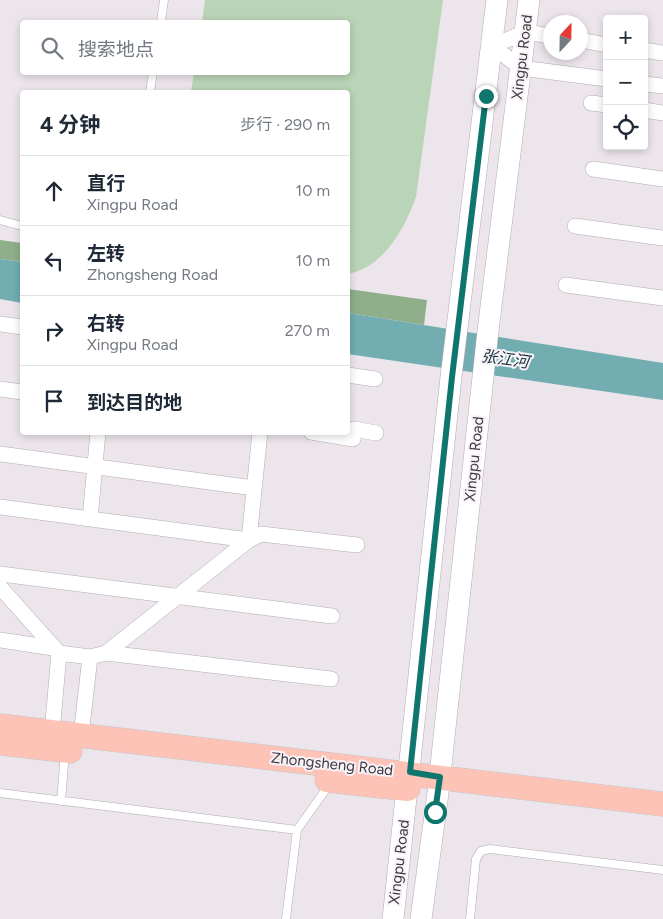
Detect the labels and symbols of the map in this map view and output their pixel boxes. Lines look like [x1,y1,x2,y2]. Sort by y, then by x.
street label: Xingpu Road [508,14,536,100]
north arrow [543,15,588,60]
route end [475,85,498,108]
water label: 张江河 [480,346,533,372]
street label: Xingpu Road [461,416,487,502]
street label: Zhongsheng Road [270,749,394,779]
route start [424,801,447,824]
street label: Xingpu Road [385,819,413,905]

